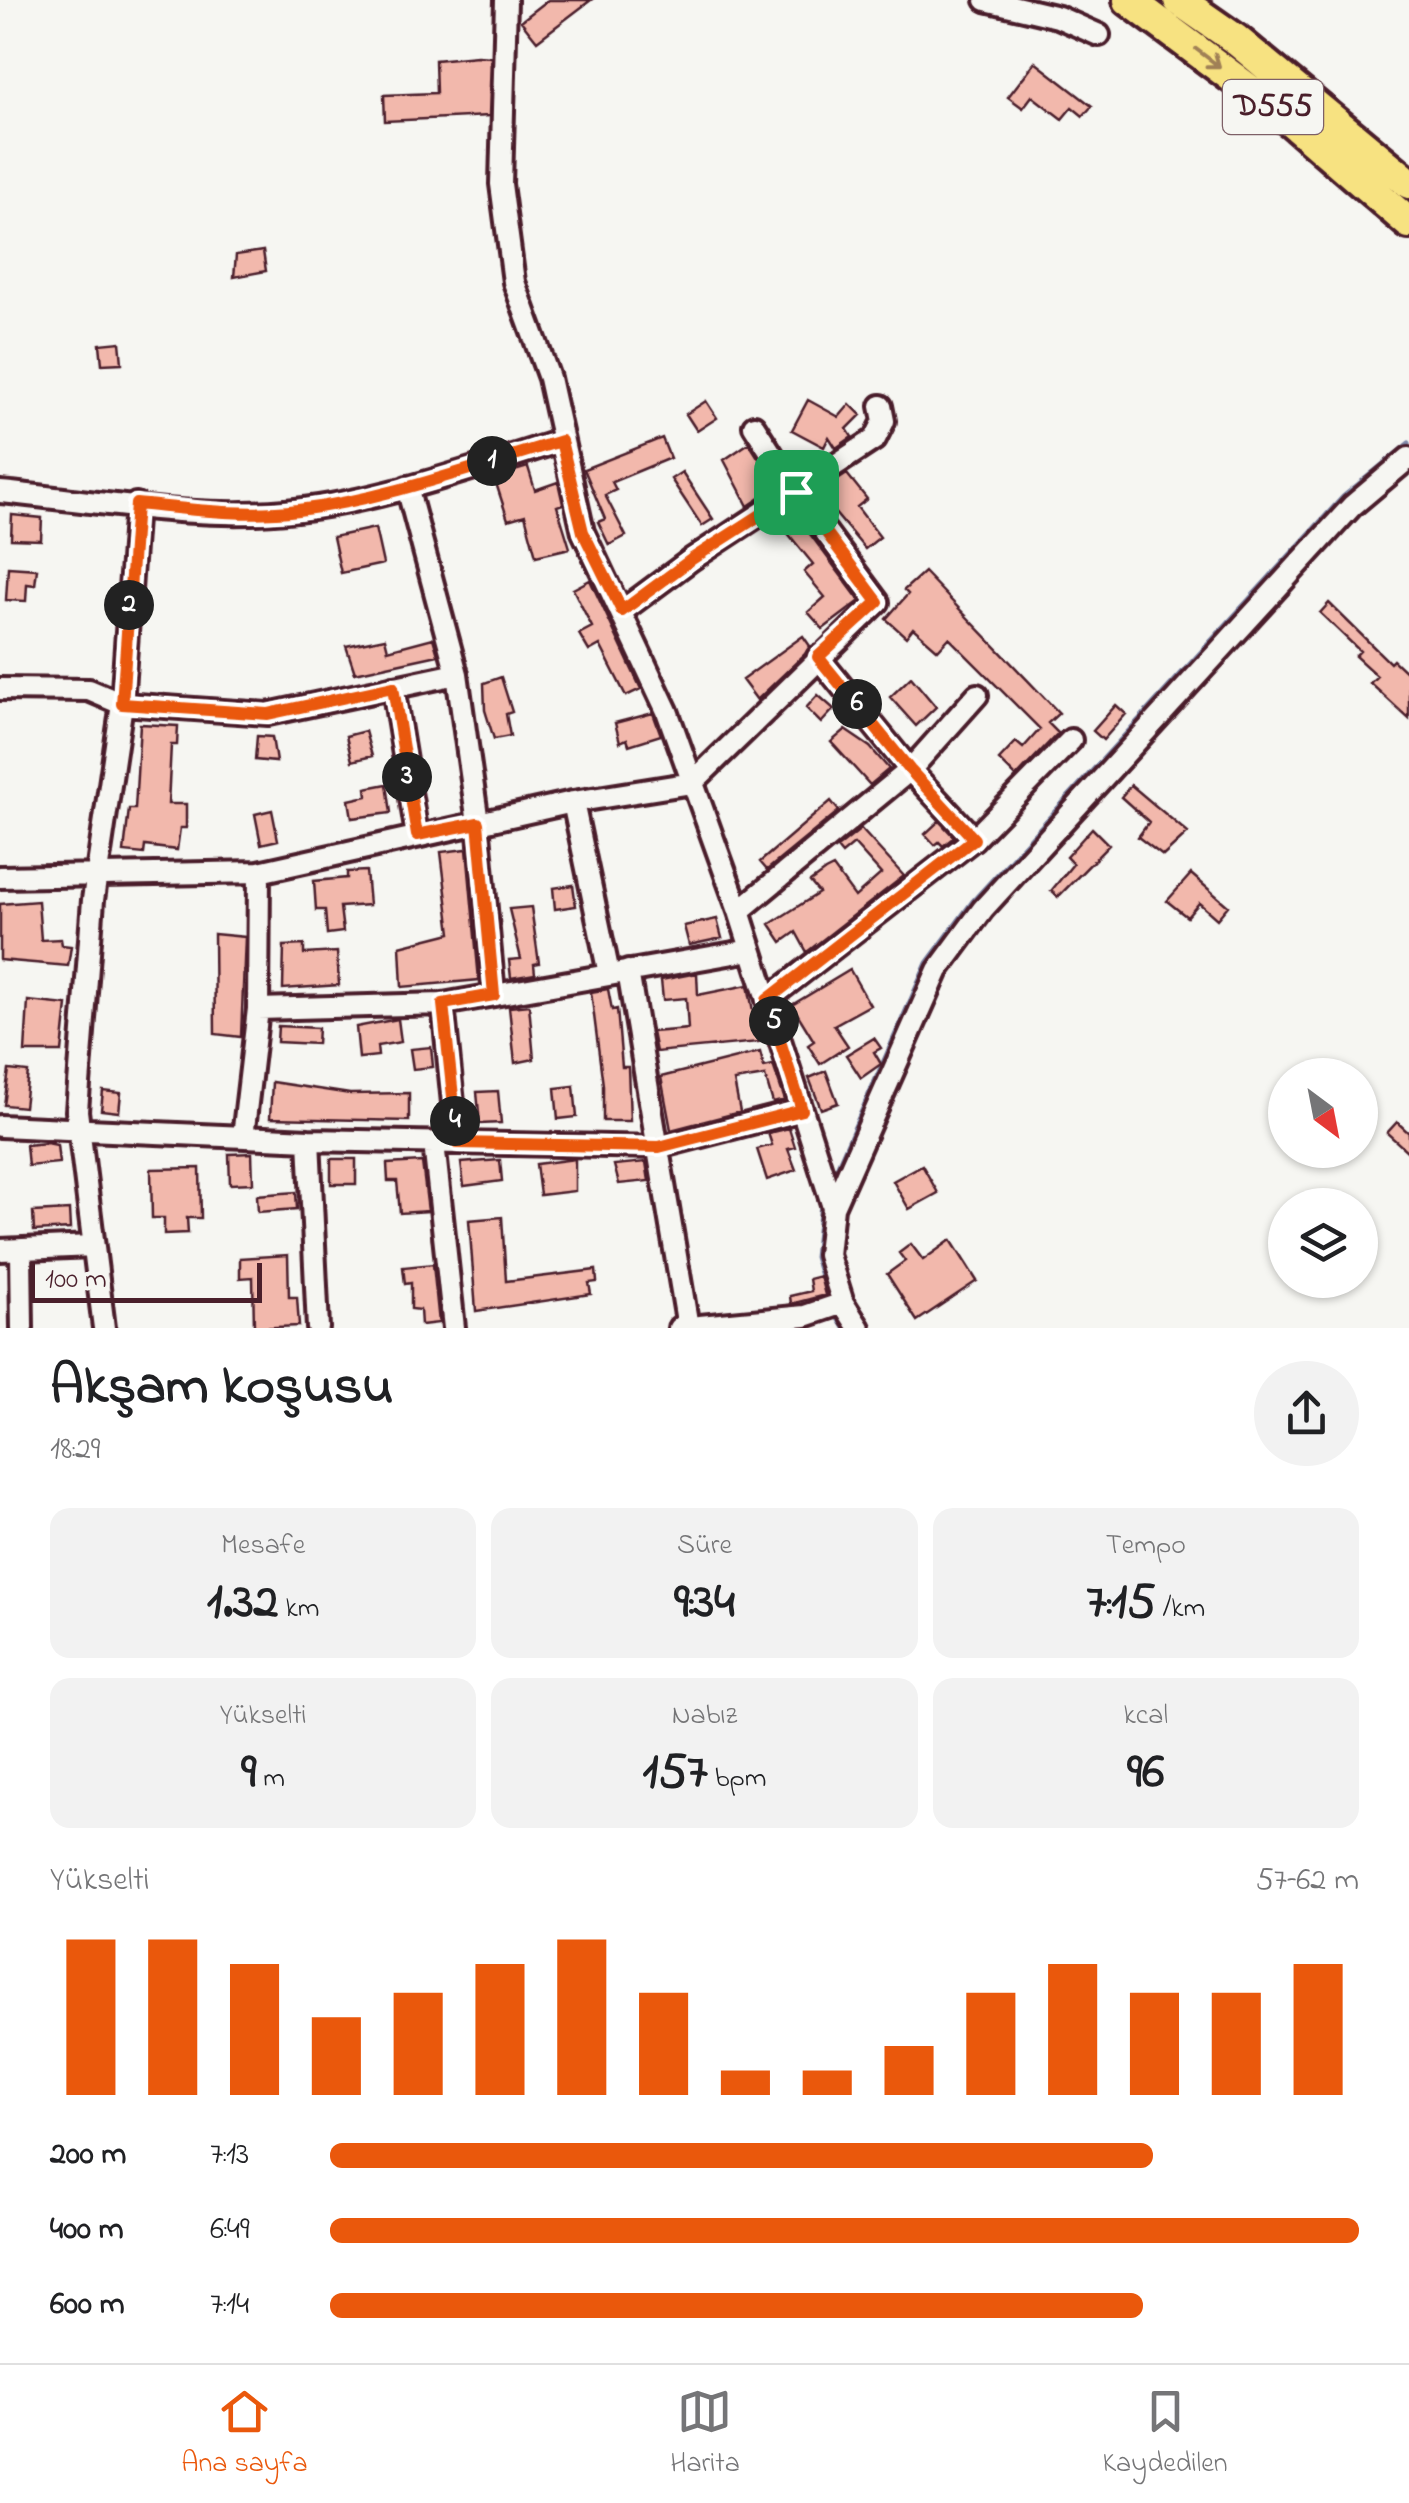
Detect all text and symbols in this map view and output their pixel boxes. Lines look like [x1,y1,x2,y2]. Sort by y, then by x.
one-way arrow [1194,47,1221,68]
road number: D555 [1223,80,1323,134]
pin: 1 [467,436,517,486]
text: 1 [488,440,496,481]
pin [754,450,839,535]
icon: arrive [769,465,824,520]
pin: 2 [104,580,154,630]
text: 2 [122,584,136,625]
pin: 6 [832,679,882,729]
text: 6 [851,683,863,724]
pin: 3 [382,752,432,802]
text: 3 [401,756,413,797]
pin: 5 [749,996,799,1046]
text: 5 [766,1000,782,1041]
north arrow [1268,1058,1378,1168]
map controls [1268,1058,1378,1298]
pin: 4 [430,1096,480,1146]
text: 4 [449,1100,461,1141]
button: layers [1268,1188,1378,1298]
scale bar [30,1258,262,1302]
text: 100 m [45,1260,107,1301]
text: Akşam koşusu [50,1349,393,1429]
button: share [1254,1361,1359,1466]
text: 18:29 [50,1427,100,1474]
text: Mesafe [221,1526,305,1567]
text: Süre [677,1526,732,1567]
text: Tempo [1106,1526,1186,1567]
text: 1.32 [207,1567,278,1640]
text: 9:34 [674,1567,735,1640]
text: 7:15 [1086,1567,1156,1640]
text: km [278,1589,319,1630]
text: /km [1156,1589,1205,1630]
text: Yükselti [220,1696,307,1737]
text: Nabız [672,1696,737,1737]
text: kcal [1124,1696,1168,1737]
text: 9 [241,1737,256,1810]
text: 157 [643,1737,708,1810]
text: 96 [1127,1737,1164,1810]
text: m [256,1759,285,1800]
text: bpm [708,1759,766,1800]
text: Yükselti [50,1858,149,1905]
text: 57–62 m [1255,1858,1359,1905]
text: 200 m [50,2132,126,2179]
text: 7:13 [210,2132,249,2179]
text: 400 m [50,2207,124,2254]
text: 6:49 [210,2207,250,2254]
text: 600 m [50,2282,125,2329]
text: 7:14 [210,2282,249,2329]
tab: Ana sayfa [181,2384,308,2485]
tab: Harita [670,2384,740,2485]
tab: Kaydedilen [1102,2384,1228,2485]

